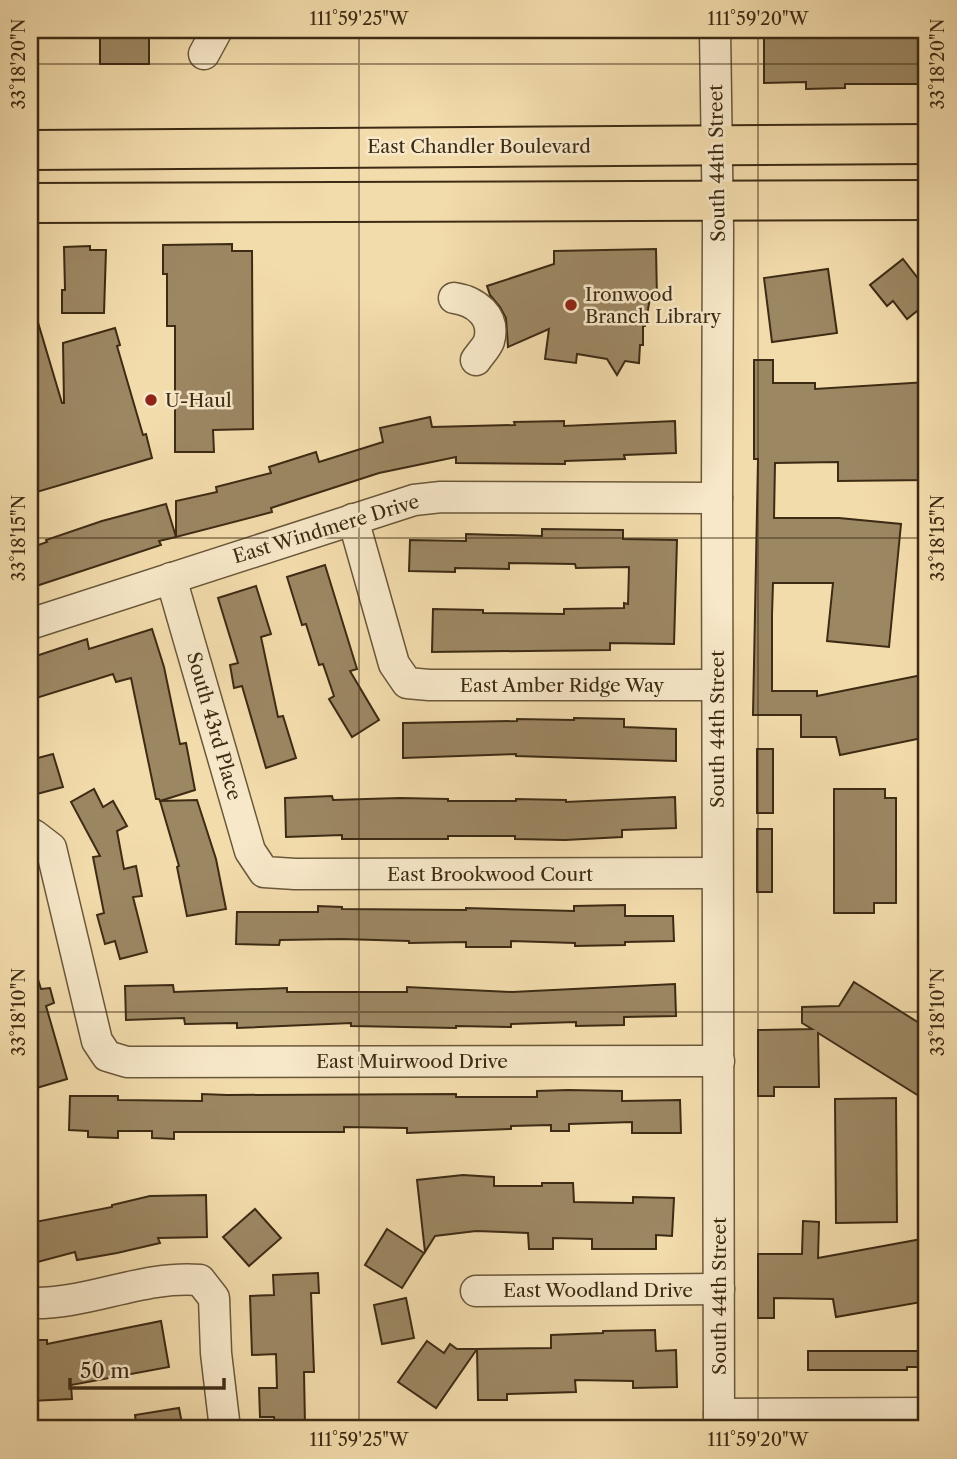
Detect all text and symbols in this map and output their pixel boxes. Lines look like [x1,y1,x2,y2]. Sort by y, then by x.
text: 111°59'25"W [309,8,410,30]
text: 111°59'20"W [708,8,810,30]
text: 33°18'20"N [8,18,30,110]
text: 33°18'20"N [927,18,949,110]
street label: South 44th Street [704,84,730,242]
street label: East Chandler Boulevard [367,135,591,158]
place label: Ironwood Branch Library [585,283,722,328]
marker: Ironwood Branch Library [563,297,579,313]
place label: U-Haul [165,389,232,412]
marker: U-Haul [143,392,159,408]
street label: East Windmere Drive [230,490,422,568]
text: 33°18'15"N [8,494,30,581]
text: 33°18'15"N [927,494,949,581]
street label: South 43rd Place [182,649,246,803]
street label: South 44th Street [706,650,729,808]
street label: East Amber Ridge Way [460,674,665,697]
street label: East Brookwood Court [387,863,593,886]
text: 33°18'10"N [8,968,30,1056]
text: 33°18'10"N [927,968,949,1056]
street label: East Muirwood Drive [316,1050,508,1073]
street label: South 44th Street [708,1217,731,1375]
street label: East Woodland Drive [503,1279,693,1302]
scale bar [70,1347,224,1391]
text: 50 m [80,1358,130,1383]
text: 111°59'25"W [309,1429,410,1451]
text: 111°59'20"W [708,1429,810,1451]

